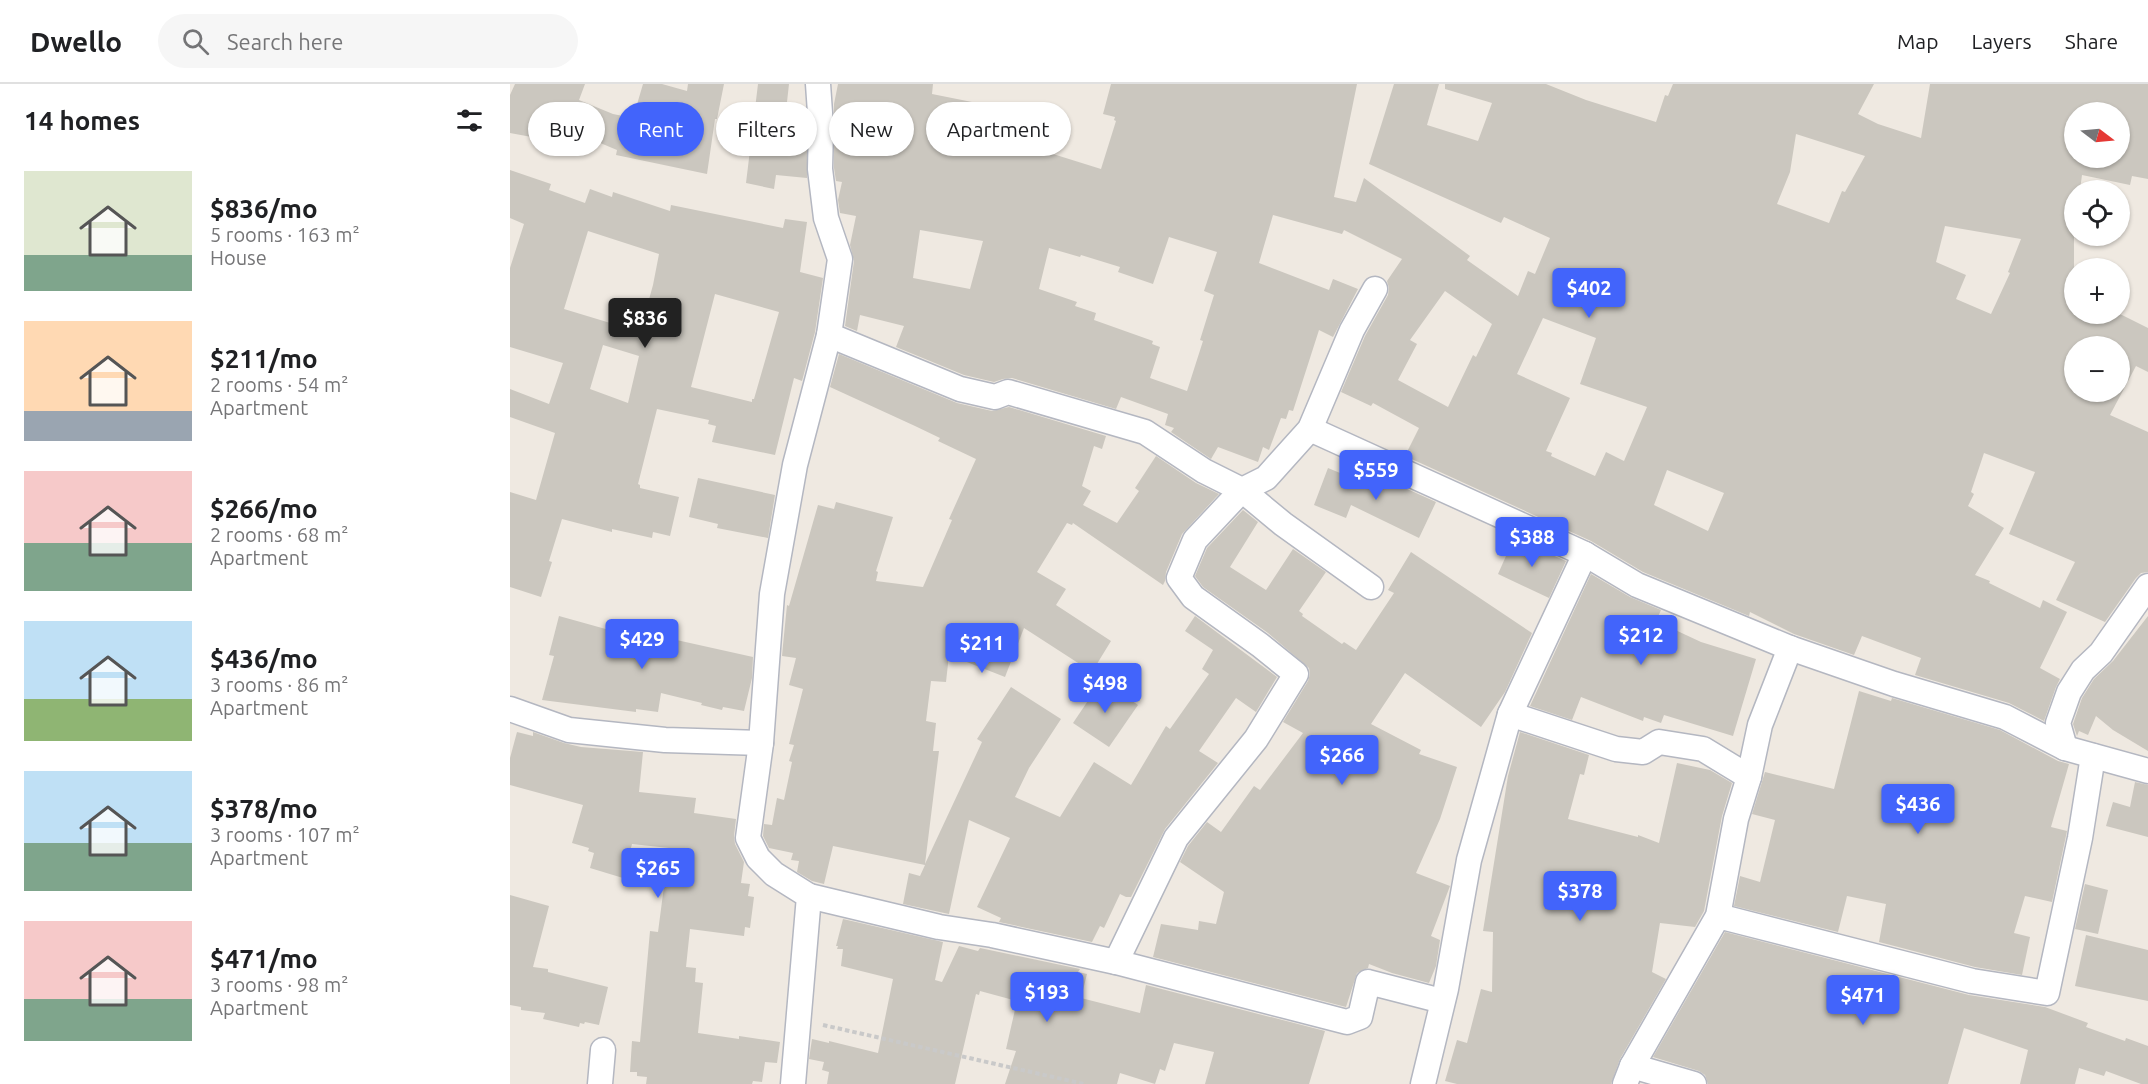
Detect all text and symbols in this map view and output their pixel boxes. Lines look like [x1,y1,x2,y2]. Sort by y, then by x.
search box [158,14,578,68]
icon: search [179,25,212,58]
text: Dwello [30,26,122,57]
text: Search here [227,29,343,54]
text: Map [1897,29,1938,53]
text: Layers [1971,29,2032,53]
text: Share [2065,29,2118,53]
chip: Buy [528,102,605,156]
chip: Rent [617,102,704,156]
chip: Filters [716,102,817,156]
chip: New [829,102,914,156]
chip: Apartment [926,102,1071,156]
north arrow [2064,102,2130,168]
map controls [2064,102,2130,402]
icon: filters [453,104,486,137]
text: 14 homes [24,106,140,135]
button: locate [2064,180,2130,246]
text: $836/mo [210,194,318,223]
icon: home [72,195,144,267]
text: 5 rooms · 163 m² [210,223,360,246]
text: House [210,246,267,269]
button: + [2064,258,2130,324]
pin: $402 [1553,268,1625,319]
text: $402 [1566,276,1612,299]
pin: $836 [609,298,681,349]
text: $836 [622,306,668,329]
button: − [2064,336,2130,402]
text: $211/mo [210,344,318,373]
icon: home [72,345,144,417]
text: 2 rooms · 54 m² [210,373,348,396]
text: Apartment [210,396,308,419]
pin: $559 [1340,450,1412,501]
text: $559 [1353,458,1399,481]
text: $266/mo [210,494,318,523]
icon: home [72,495,144,567]
pin: $388 [1496,517,1568,568]
text: 2 rooms · 68 m² [210,523,348,546]
text: $388 [1509,525,1555,548]
text: Apartment [210,546,308,569]
pin: $212 [1605,615,1677,666]
pin: $429 [606,619,678,670]
pin: $211 [946,623,1018,674]
text: $212 [1618,623,1664,646]
text: $429 [619,627,665,650]
text: $211 [959,631,1005,654]
text: $436/mo [210,644,318,673]
icon: home [72,645,144,717]
pin: $498 [1069,663,1141,714]
text: $498 [1082,671,1128,694]
text: 3 rooms · 86 m² [210,673,348,696]
text: Apartment [210,696,308,719]
pin: $266 [1306,735,1378,786]
text: $266 [1319,743,1365,766]
pin: $436 [1882,784,1954,835]
text: $436 [1895,792,1941,815]
text: $378/mo [210,794,318,823]
icon: home [72,795,144,867]
text: 3 rooms · 107 m² [210,823,360,846]
text: Apartment [210,846,308,869]
pin: $265 [622,848,694,899]
text: $265 [635,856,681,879]
pin: $378 [1544,871,1616,922]
text: $378 [1557,879,1603,902]
text: $471/mo [210,944,318,973]
icon: home [72,945,144,1017]
pin: $193 [1011,972,1083,1023]
text: 3 rooms · 98 m² [210,973,348,996]
pin: $471 [1827,975,1899,1026]
text: $193 [1024,980,1070,1003]
text: $471 [1840,983,1886,1006]
text: Apartment [210,996,308,1019]

